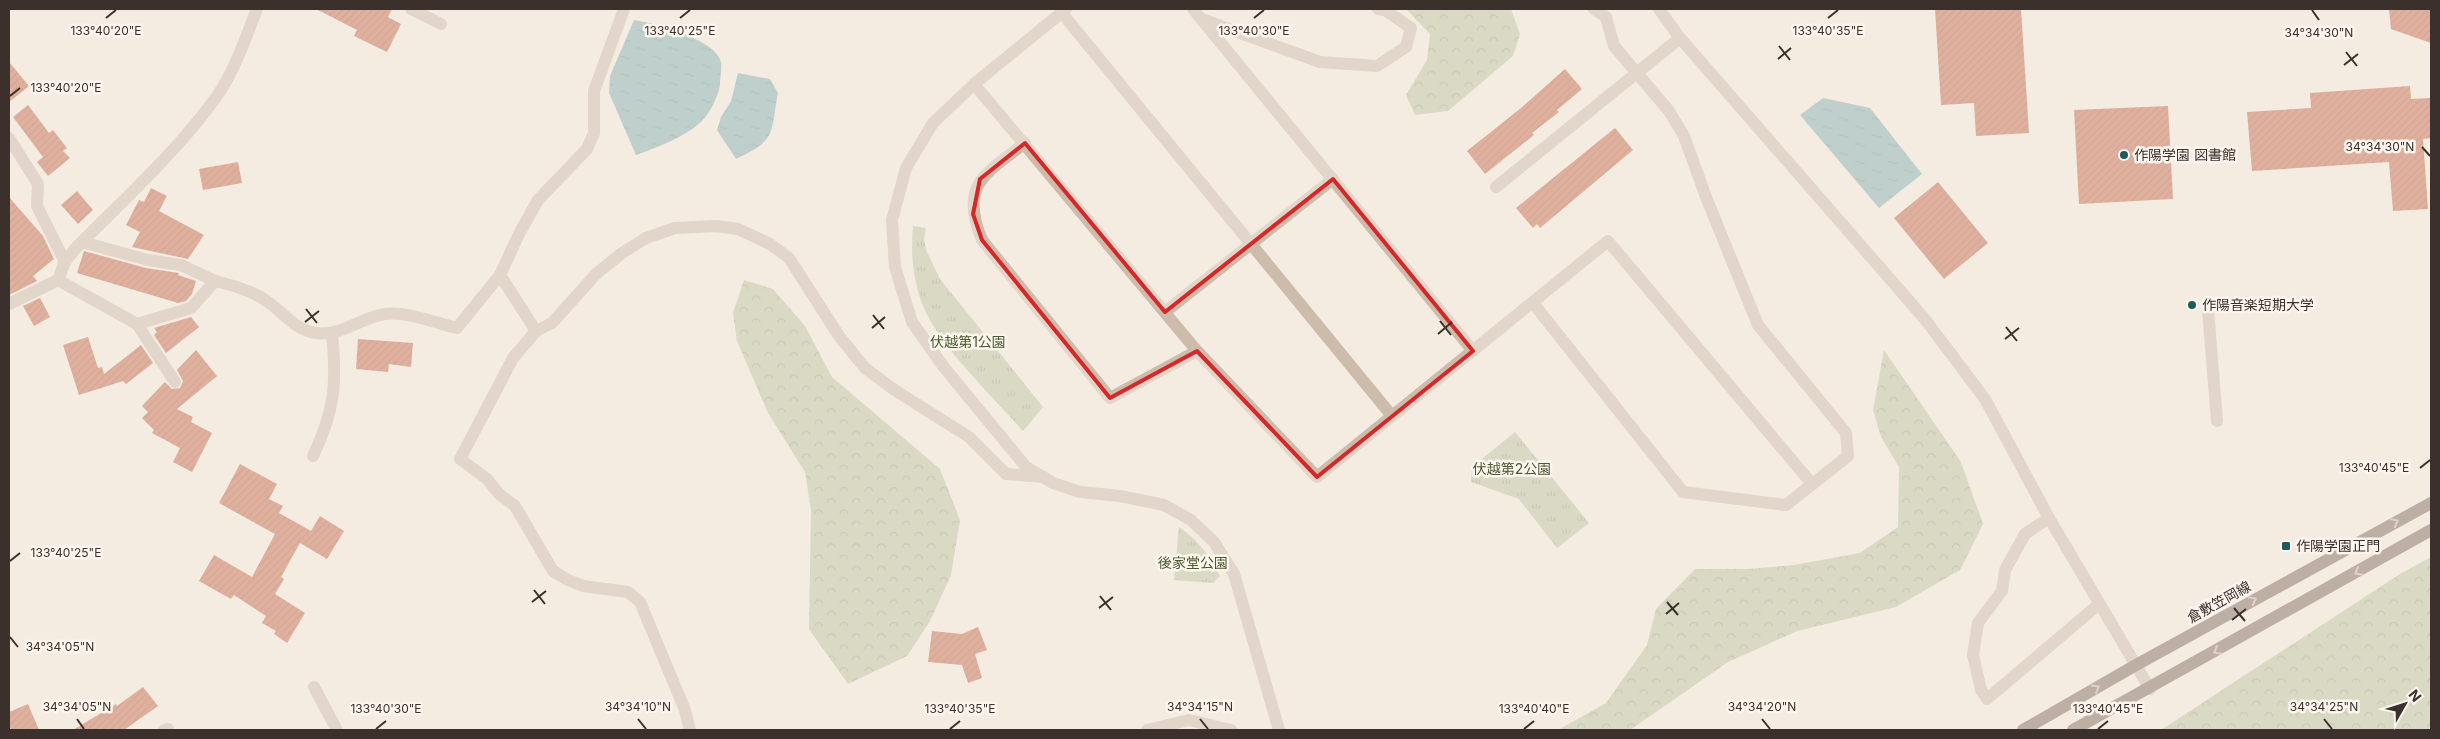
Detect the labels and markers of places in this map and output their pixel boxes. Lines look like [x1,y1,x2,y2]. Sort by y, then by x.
place label: 作陽学園 図書館 [2134,146,2236,163]
marker: 作陽学園 図書館 [2118,149,2130,161]
place label: 作陽音楽短期大学 [2202,296,2314,313]
marker: 作陽音楽短期大学 [2186,299,2198,311]
place label: 作陽学園正門 [2296,537,2380,554]
marker: 作陽学園正門 [2280,540,2292,552]

